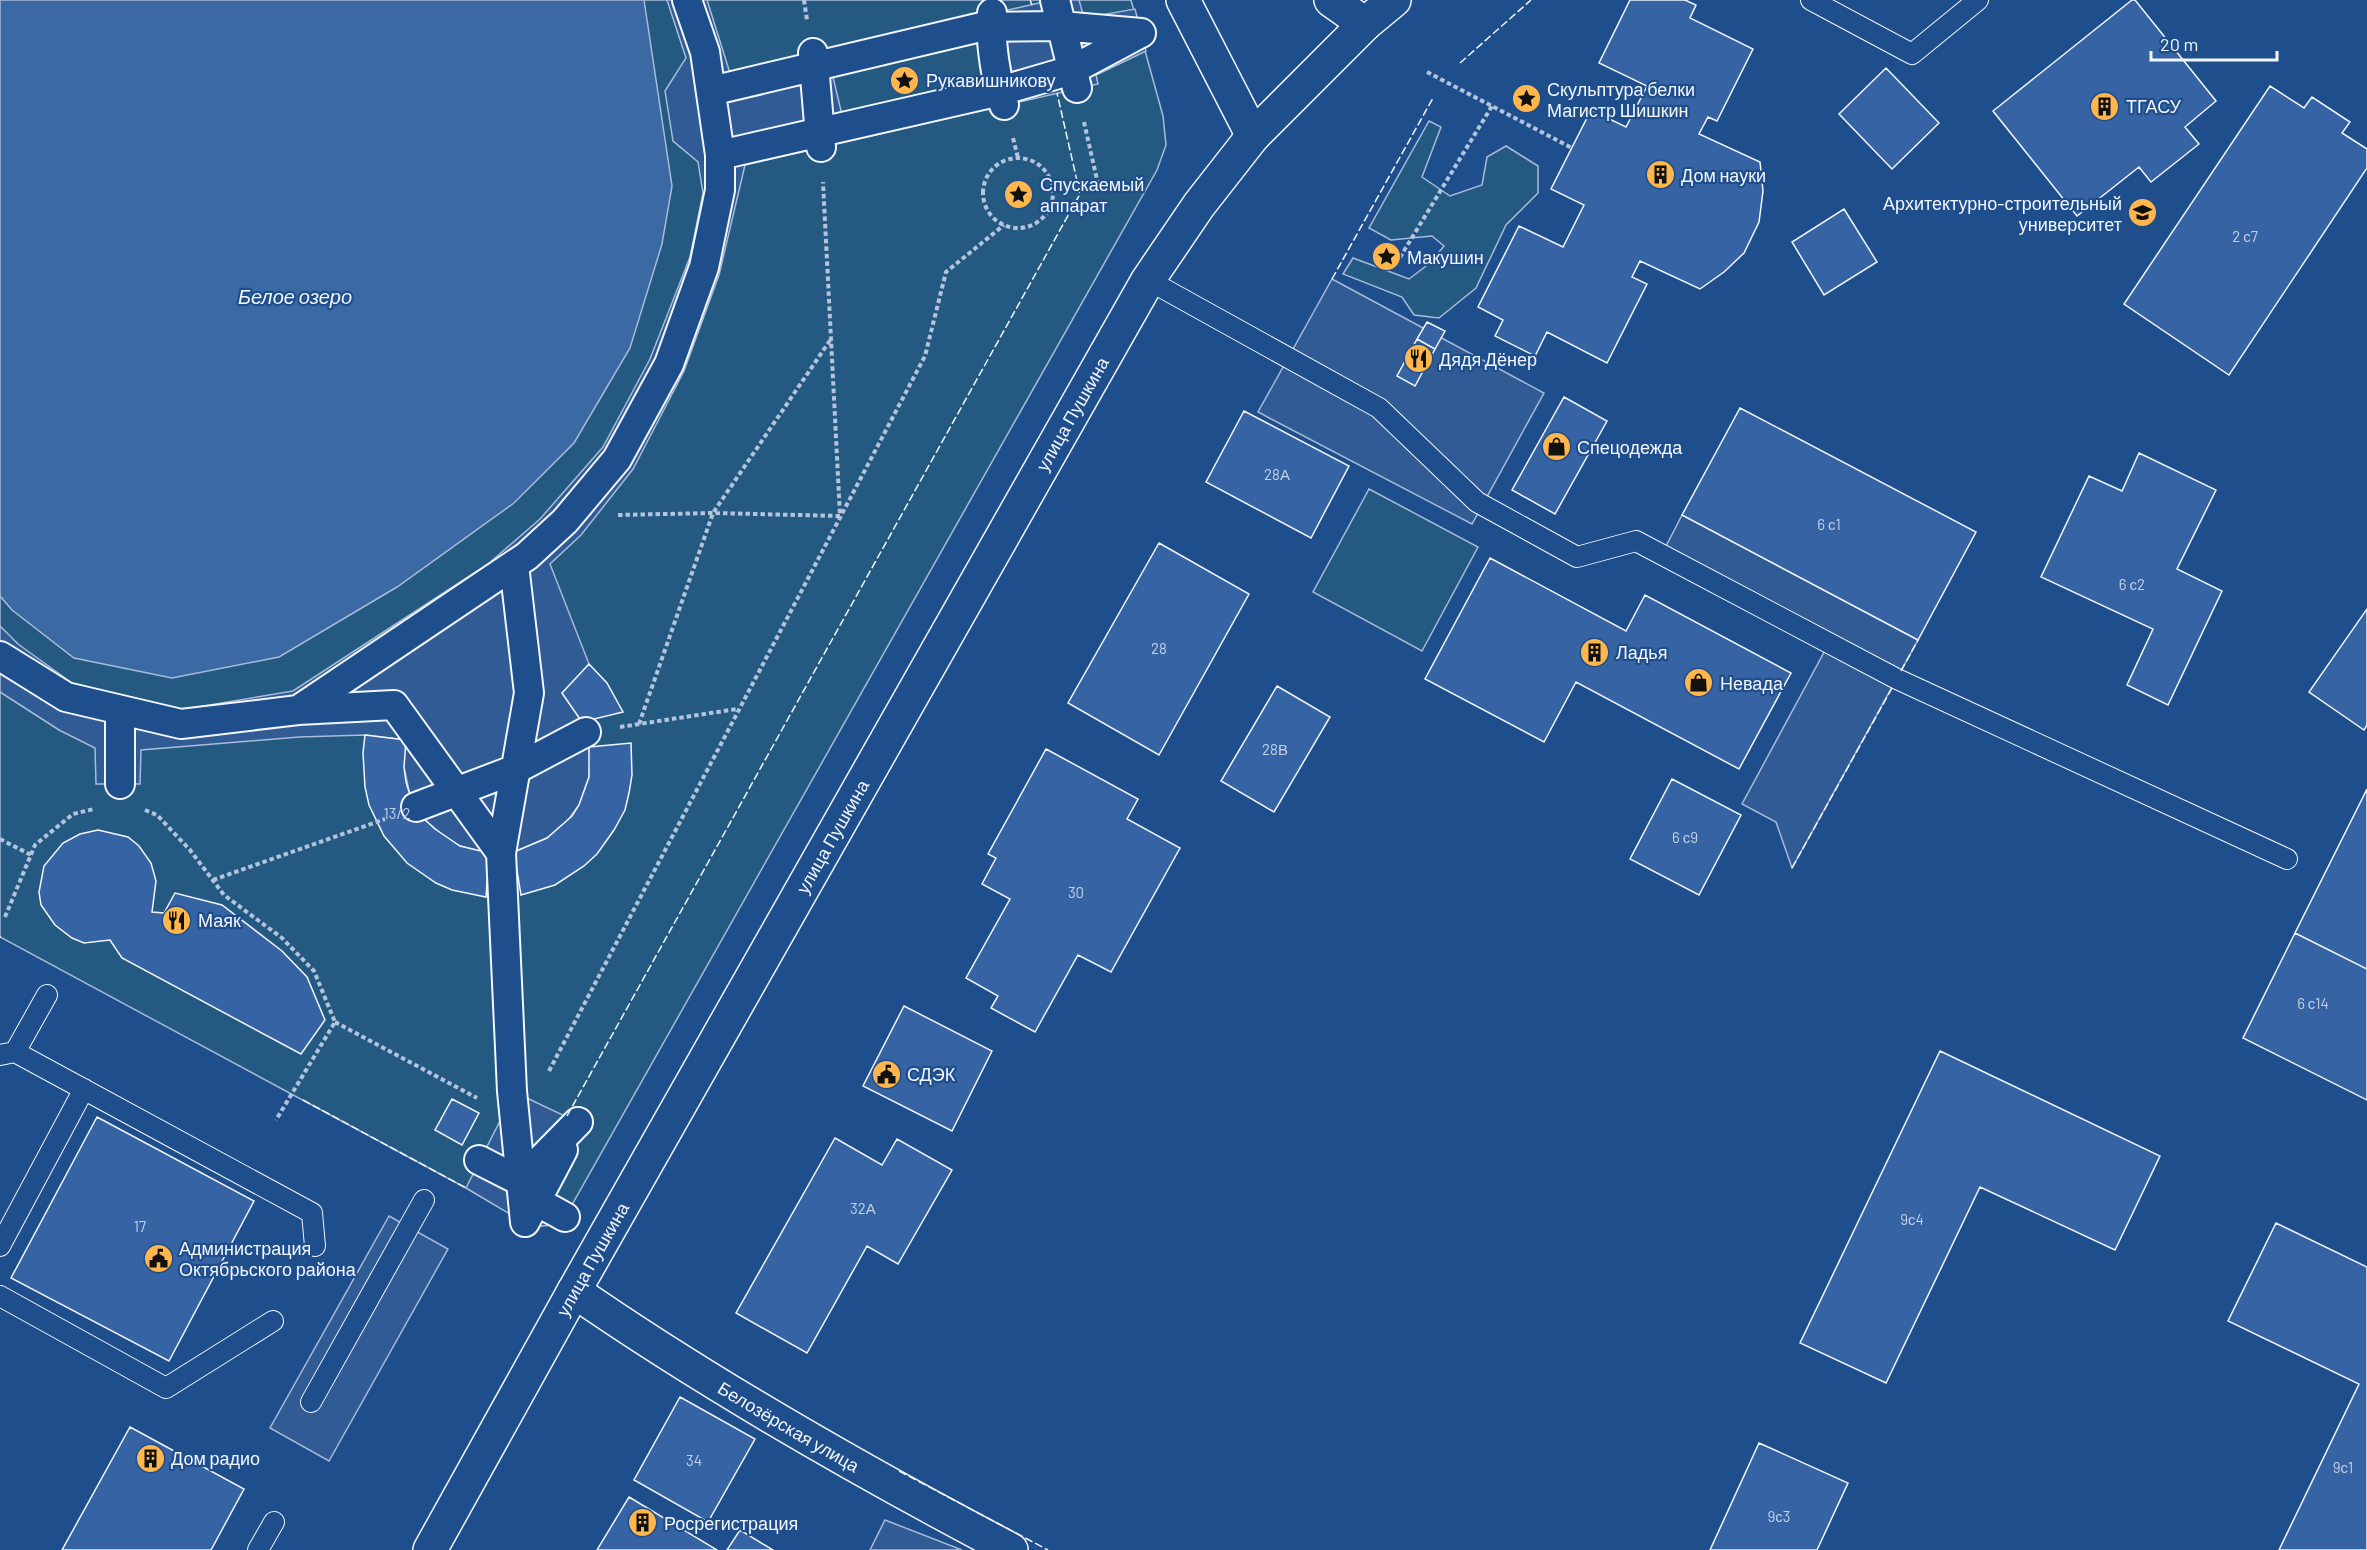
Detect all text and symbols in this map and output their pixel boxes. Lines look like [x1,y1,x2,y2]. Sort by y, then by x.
scale bar [2151,24,2277,62]
text: 20 m [2160,33,2198,55]
place icon: Рукавишникову [889,64,921,96]
place label: Рукавишникову [926,69,1056,91]
place label: Скульптура белки Магистр Шишкин [1547,78,1695,121]
place icon: Скульптура белки Магистр Шишкин [1510,83,1542,115]
building icon: ТГАСУ [2089,90,2121,122]
place label: ТГАСУ [2126,95,2182,117]
building icon: Дом науки [1644,159,1676,191]
place label: Дом науки [1681,164,1766,186]
place label: Спускаемый аппарат [1040,173,1144,216]
place icon: Спускаемый аппарат [1003,178,1035,210]
place label: Архитектурно-строительный университет [1883,192,2122,235]
school or university icon: Архитектурно-строительный университет [2127,197,2159,229]
house number: 2 с7 [2232,227,2258,245]
place icon: Макушин [1370,241,1402,273]
place label: Макушин [1407,246,1484,268]
water label: Белое озеро [238,284,352,308]
restaurant icon: Дядя Дёнер [1402,343,1434,375]
place label: Дядя Дёнер [1439,348,1537,370]
street label: улица Пушкина [1031,352,1114,475]
shop icon: Спецодежда [1540,431,1572,463]
place label: Спецодежда [1577,436,1683,458]
house number: 28А [1264,465,1290,483]
house number: 6 с1 [1817,515,1841,533]
house number: 6 с2 [2119,575,2145,593]
building icon: Ладья [1579,636,1611,668]
house number: 28 [1151,639,1167,657]
place label: Ладья [1616,641,1667,663]
shop icon: Невада [1683,667,1715,699]
place label: Невада [1720,672,1784,694]
house number: 28В [1262,740,1288,758]
street label: улица Пушкина [791,775,874,897]
house number: 13/2 [383,804,411,822]
house number: 6 с9 [1672,828,1698,846]
house number: 30 [1068,883,1084,901]
restaurant icon: Маяк [161,904,193,936]
place label: Маяк [198,909,241,931]
house number: 6 с14 [2297,994,2329,1012]
public building icon: СДЭК [870,1058,902,1090]
place label: СДЭК [907,1063,956,1085]
street label: улица Пушкина [551,1197,634,1320]
house number: 32А [850,1199,876,1217]
house number: 9с4 [1900,1210,1924,1228]
house number: 17 [134,1217,146,1235]
place label: Администрация Октябрьского района [179,1237,357,1280]
public building icon: Администрация Октябрьского района [142,1242,174,1274]
street label: Белозёрская улица [714,1376,864,1477]
building icon: Дом радио [134,1442,166,1474]
place label: Дом радио [171,1447,260,1469]
house number: 34 [686,1451,702,1469]
house number: 9с1 [2333,1458,2353,1476]
building icon: Росрегистрация [627,1507,659,1539]
house number: 9с3 [1767,1507,1791,1525]
place label: Росрегистрация [664,1512,798,1534]

